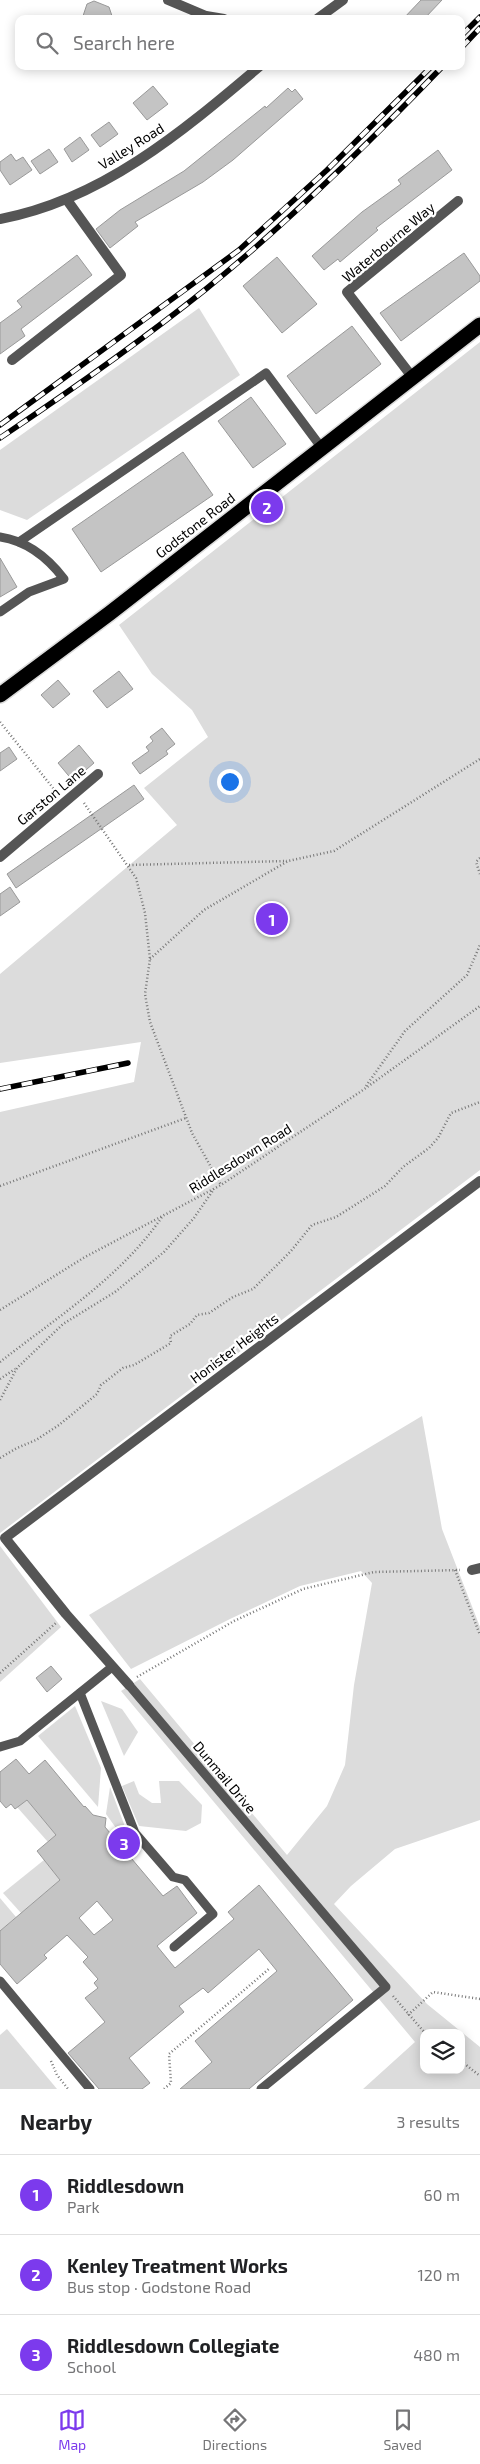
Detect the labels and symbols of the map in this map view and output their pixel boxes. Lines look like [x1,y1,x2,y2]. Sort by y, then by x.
street label: Valley Road [95,119,167,173]
street label: Waterbourne Way [338,198,438,286]
pin: 2 [251,488,283,526]
street label: Godstone Road [152,489,238,561]
street label: Garston Lane [13,761,89,829]
your location [217,769,243,795]
pin: 1 [256,900,288,938]
street label: Riddlesdown Road [185,1120,295,1196]
street label: Honister Heights [187,1309,281,1387]
street label: Dunmail Drive [190,1737,260,1817]
pin: 3 [108,1824,140,1862]

